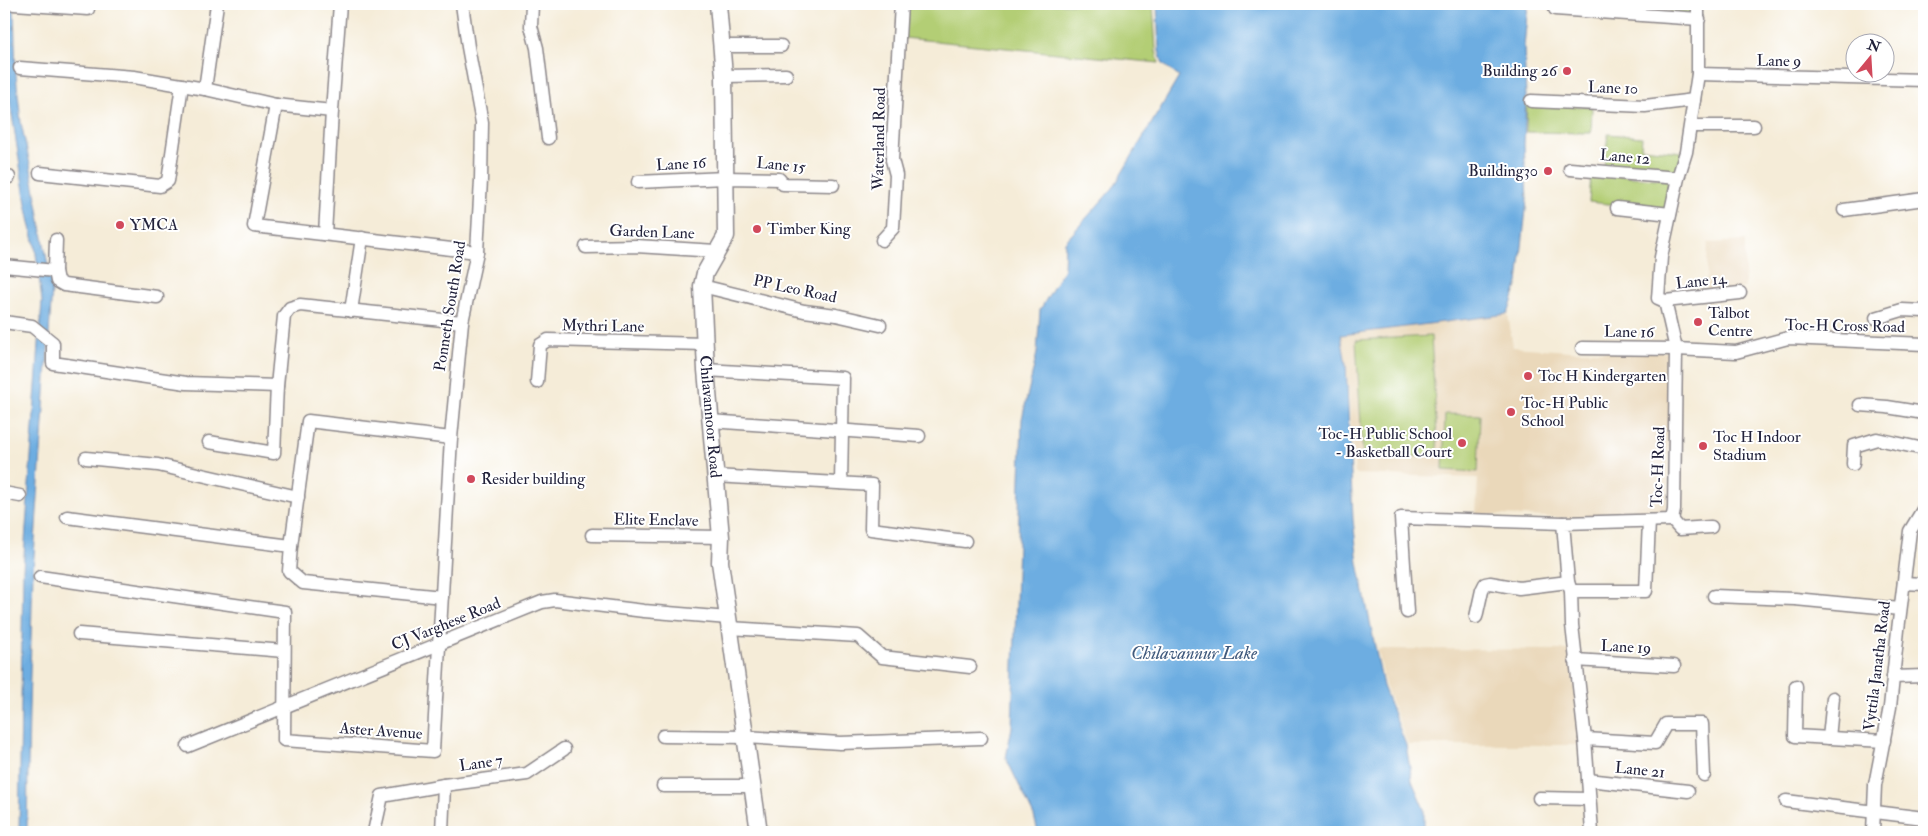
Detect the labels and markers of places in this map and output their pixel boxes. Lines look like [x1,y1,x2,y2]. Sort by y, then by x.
place label: Building 26 [1482,61,1558,81]
marker: Building 26 [1561,65,1573,77]
place label: Building30 [1468,161,1538,181]
marker: Building30 [1542,165,1554,177]
place label: YMCA [130,215,178,235]
marker: YMCA [114,219,126,231]
place label: Timber King [767,219,852,239]
marker: Timber King [751,223,763,235]
place label: Talbot Centre [1708,303,1753,341]
marker: Talbot Centre [1692,316,1704,328]
place label: Toc H Kindergarten [1538,366,1666,386]
marker: Toc H Kindergarten [1522,370,1534,382]
place label: Toc-H Public School [1521,393,1609,431]
marker: Toc-H Public School [1505,406,1517,418]
place label: Toc-H Public School - Basketball Court [1318,424,1452,462]
place label: Toc H Indoor Stadium [1713,427,1801,465]
marker: Toc-H Public School - Basketball Court [1456,437,1468,449]
marker: Toc H Indoor Stadium [1697,440,1709,452]
place label: Resider building [481,469,586,489]
marker: Resider building [465,473,477,485]

